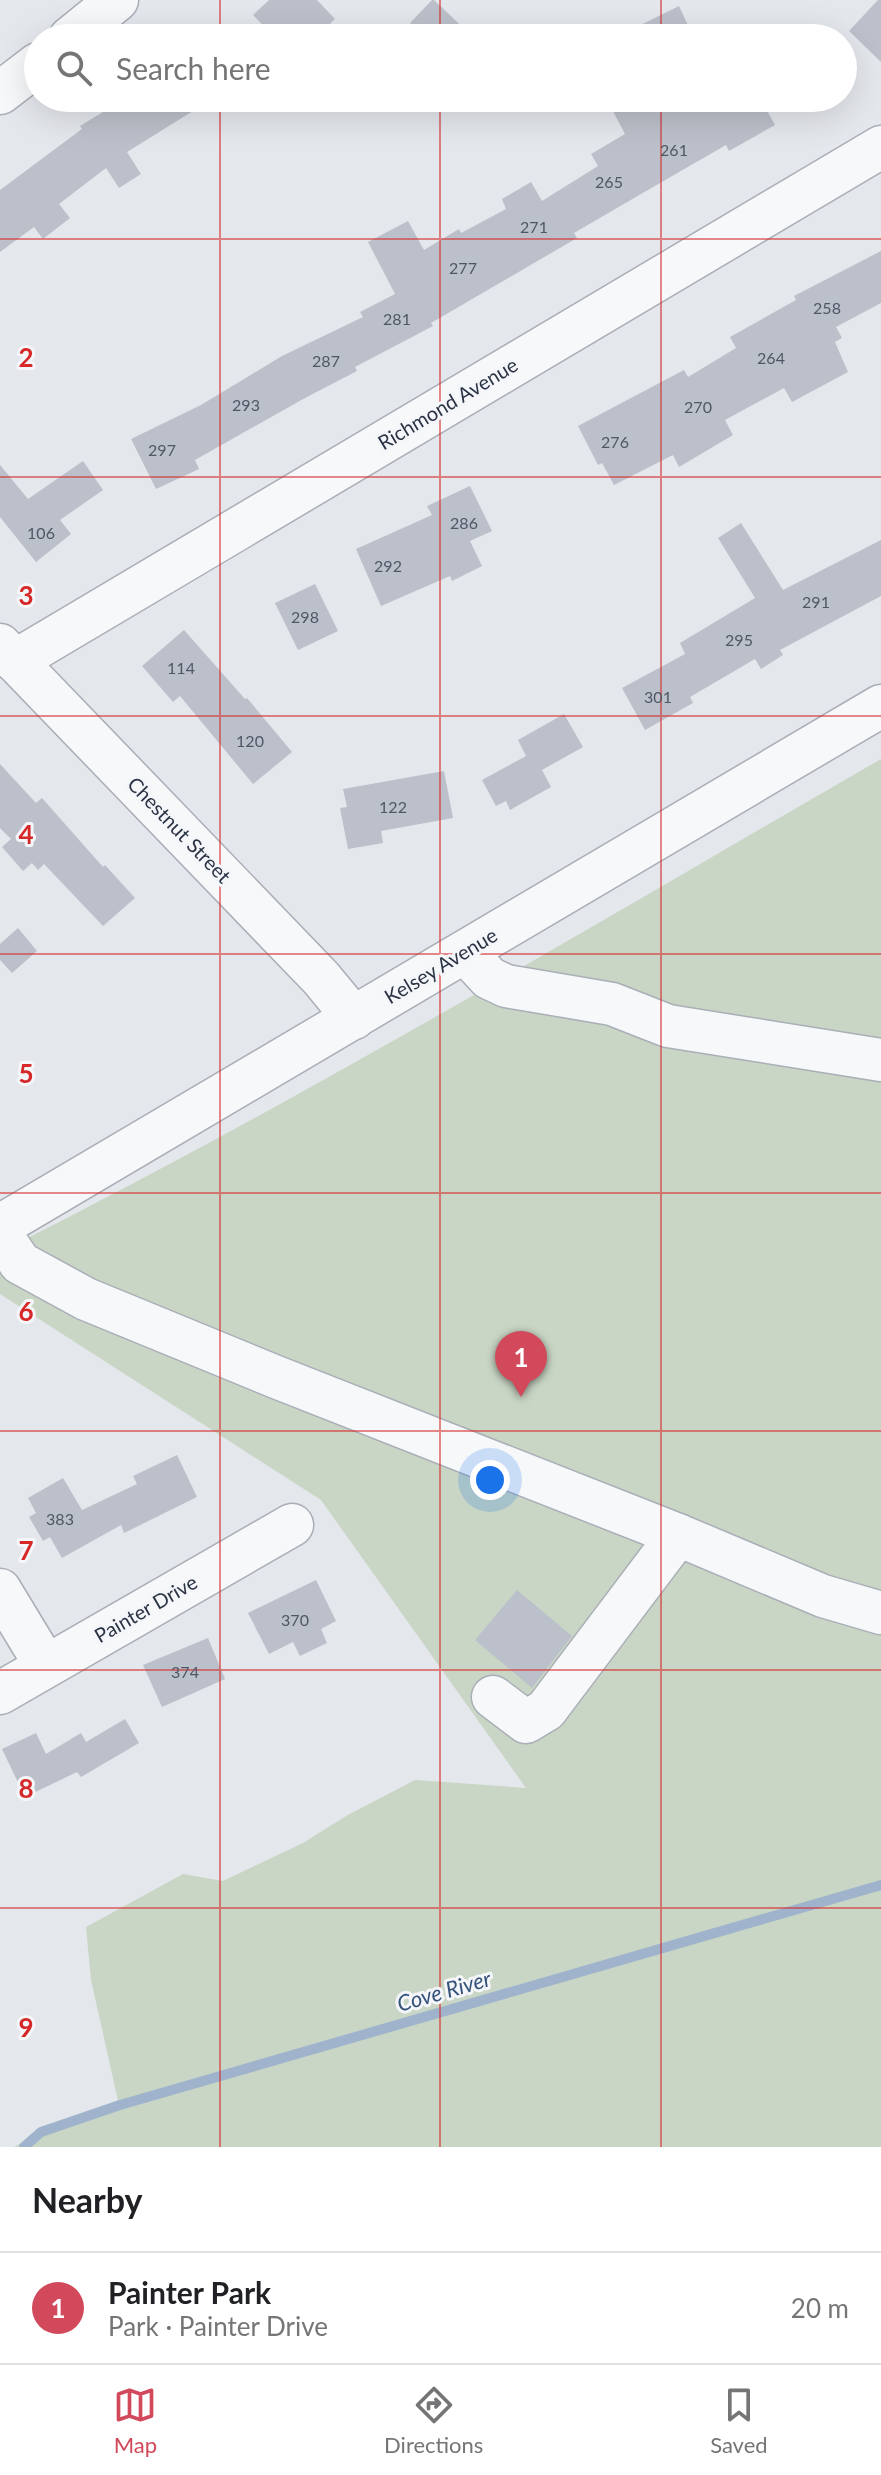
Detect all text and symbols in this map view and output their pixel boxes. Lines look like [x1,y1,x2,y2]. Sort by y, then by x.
search box [24,24,857,112]
icon: search [52,46,96,90]
text: Search here [116,50,271,86]
house number: 261 [660,140,688,159]
house number: 265 [595,172,623,191]
house number: 271 [520,217,548,236]
house number: 277 [449,258,477,277]
house number: 258 [813,298,841,317]
house number: 281 [383,309,411,328]
text: 2 [18,341,34,373]
house number: 264 [757,348,785,367]
house number: 287 [312,351,340,370]
street label: Richmond Avenue [373,352,522,454]
house number: 293 [232,395,260,414]
house number: 270 [684,397,712,416]
house number: 276 [601,432,629,451]
house number: 297 [148,440,176,459]
house number: 286 [450,513,478,532]
house number: 106 [27,523,55,542]
house number: 292 [374,556,402,575]
text: 3 [18,579,34,611]
house number: 291 [802,592,830,611]
house number: 298 [291,607,319,626]
house number: 295 [725,630,753,649]
house number: 114 [167,658,195,677]
house number: 301 [644,687,672,706]
house number: 120 [236,731,264,750]
street label: Chestnut Street [123,771,236,887]
house number: 122 [379,797,407,816]
text: 4 [18,818,34,850]
street label: Kelsey Avenue [380,922,501,1008]
text: 5 [18,1057,34,1089]
text: 6 [18,1295,34,1327]
pin: 1 [495,1331,547,1397]
your location [470,1460,510,1500]
house number: 383 [46,1509,74,1528]
text: 7 [18,1534,34,1566]
street label: Painter Drive [90,1569,201,1647]
house number: 370 [281,1610,309,1629]
house number: 374 [171,1662,199,1681]
text: 8 [18,1772,34,1804]
water label: Cove River [394,1964,494,2017]
text: 9 [18,2011,34,2043]
text: Nearby [32,2179,143,2220]
text: Painter Park [108,2274,271,2310]
text: 1 [50,2292,66,2324]
text: 20 m [791,2292,849,2324]
text: Park · Painter Drive [108,2310,328,2342]
tab: Map [113,2383,157,2458]
tab: Directions [384,2383,483,2458]
tab: Saved [710,2383,768,2458]

